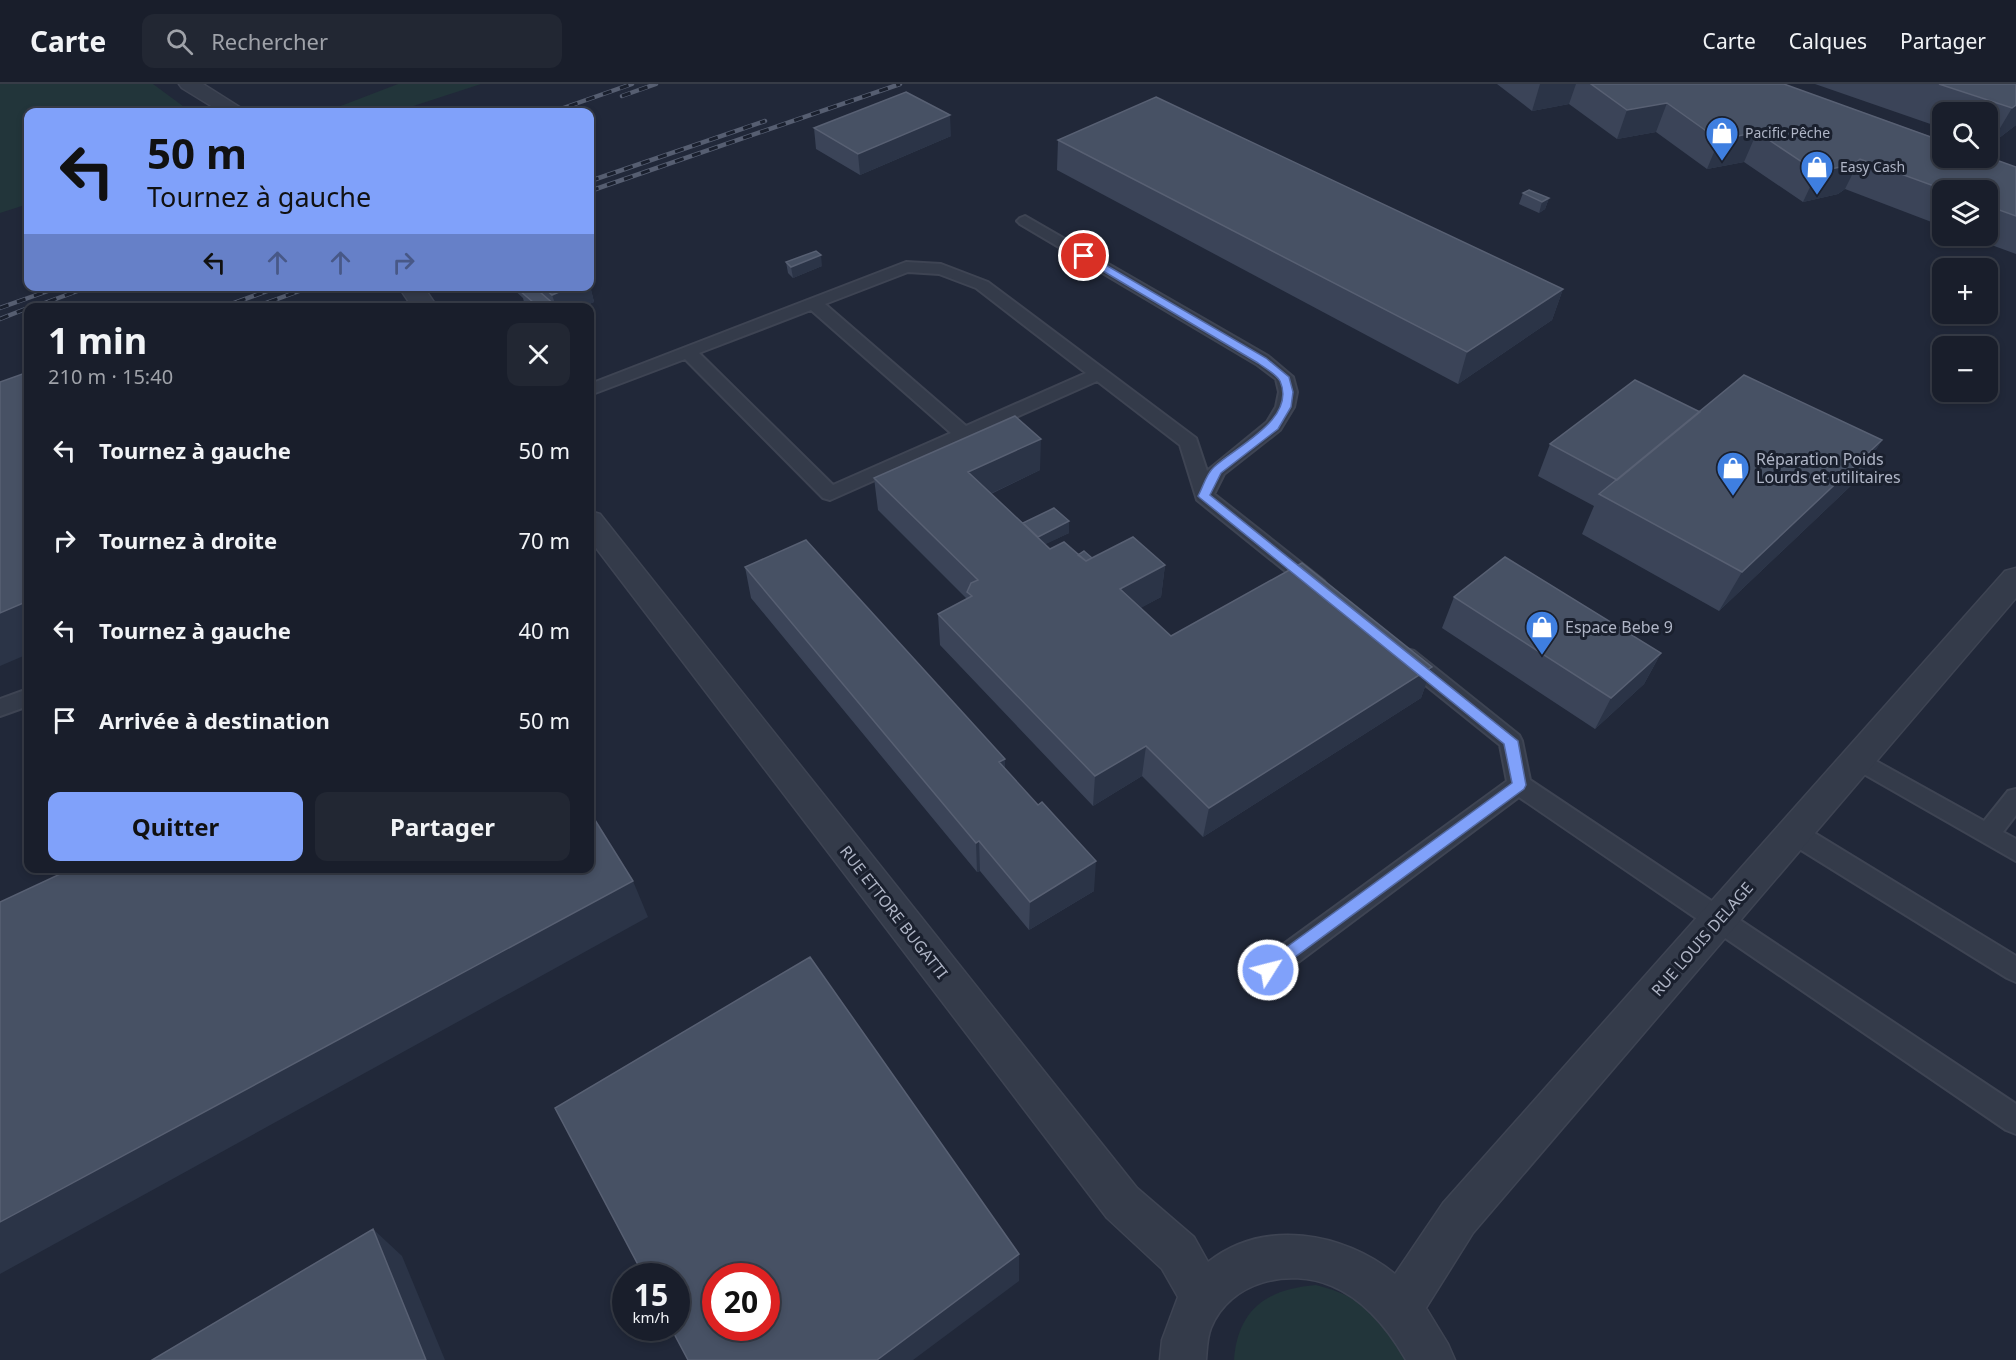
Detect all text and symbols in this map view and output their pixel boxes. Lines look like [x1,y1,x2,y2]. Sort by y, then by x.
search box [142,14,562,68]
text: Carte [30,22,106,60]
icon: search [163,25,196,58]
text: Rechercher [211,26,328,56]
text: Carte [1703,27,1756,55]
text: Calques [1789,27,1867,55]
text: Partager [1900,27,1986,55]
map controls [1932,102,1998,402]
button: search [1932,102,1998,168]
shop icon: Pacific Pêche [1704,115,1740,162]
place label: Pacific Pêche [1745,123,1830,142]
text: 50 m [147,124,247,181]
icon: left [48,132,126,210]
shop icon: Easy Cash [1799,149,1835,196]
place label: Easy Cash [1840,157,1905,176]
text: Tournez à gauche [147,178,371,215]
button: layers [1932,180,1998,246]
pin [1058,230,1109,281]
icon: arrive [1067,239,1100,272]
icon: left [198,246,231,279]
icon: ahead [261,246,294,279]
icon: ahead [324,246,357,279]
icon: right [387,246,420,279]
button: + [1932,258,1998,324]
text: 1 min [48,316,147,365]
button: close [507,323,570,386]
button: − [1932,336,1998,402]
text: 210 m · 15:40 [48,363,173,390]
icon: left [48,434,81,467]
text: Tournez à gauche [99,435,291,465]
text: 50 m [519,435,570,465]
place label: Réparation Poids Lourds et utilitaires [1756,448,1901,488]
shop icon: Réparation Poids Lourds et utilitaires [1715,450,1751,497]
icon: right [48,524,81,557]
text: Tournez à droite [99,525,277,555]
text: 70 m [519,525,570,555]
shop icon: Espace Bebe 9 [1524,609,1560,656]
icon: left [48,614,81,647]
text: Tournez à gauche [99,615,291,645]
text: 40 m [519,615,570,645]
place label: Espace Bebe 9 [1565,616,1673,638]
icon: arrive [48,704,81,737]
text: Arrivée à destination [99,705,330,735]
text: 50 m [519,705,570,735]
button: Quitter [48,792,303,861]
button: Partager [315,792,570,861]
street label: RUE ETTORE BUGATTI [835,841,953,983]
street label: RUE LOUIS DELAGE [1646,877,1758,1001]
position arrow [1236,938,1300,1002]
speed limit sign: 20 [702,1263,780,1341]
text: 15 [634,1274,668,1315]
text: km/h [633,1307,669,1327]

